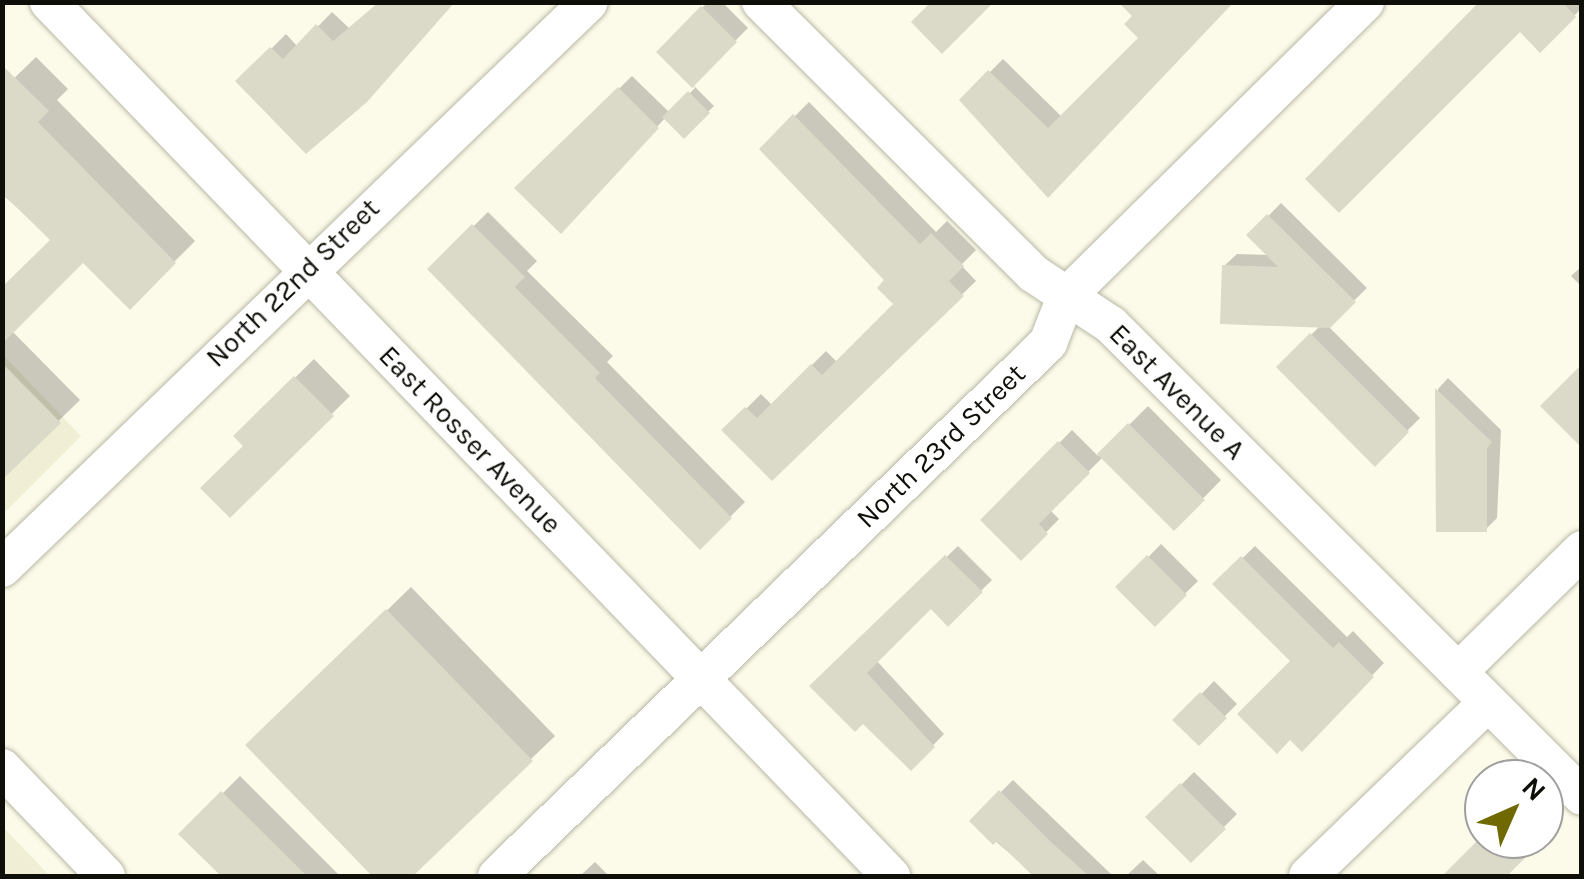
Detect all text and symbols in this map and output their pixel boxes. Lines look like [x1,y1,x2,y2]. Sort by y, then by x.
street label: North 22nd Street [199,192,387,374]
street label: East Avenue A [1102,317,1252,467]
street label: East Rosser Avenue [372,339,568,541]
street label: North 23rd Street [850,357,1032,535]
north arrow [1464,759,1564,859]
text: N [1515,770,1553,808]

